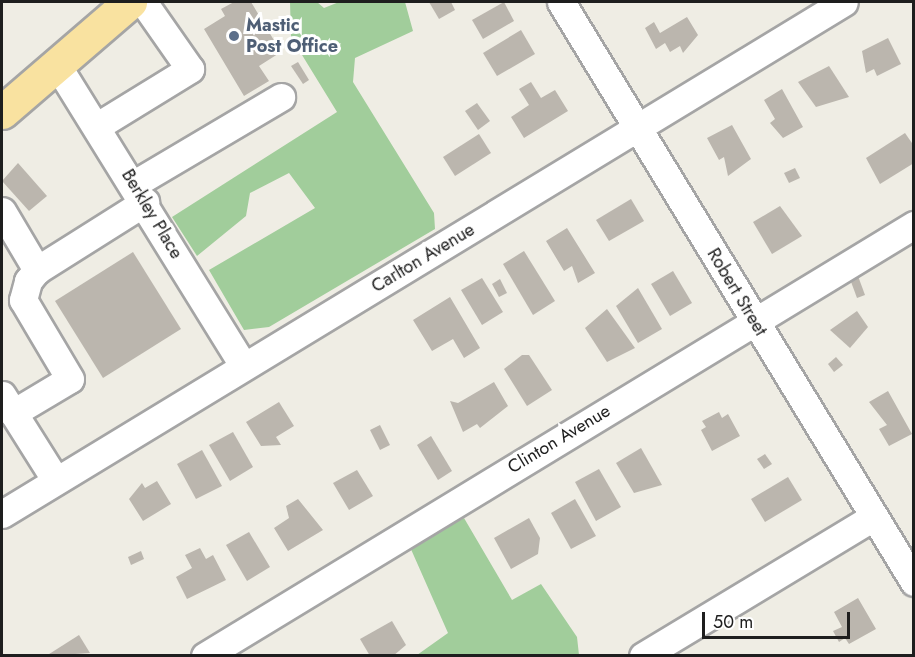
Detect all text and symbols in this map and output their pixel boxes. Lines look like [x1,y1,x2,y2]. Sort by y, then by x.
place label: Mastic Post Office [246,15,338,57]
marker: Mastic Post Office [227,29,241,43]
street label: Berkley Place [117,165,187,263]
street label: Carlton Avenue [368,219,478,297]
street label: Robert Street [702,244,772,340]
street label: Clinton Avenue [504,400,614,478]
scale bar [705,600,854,638]
text: 50 m [713,609,753,635]

